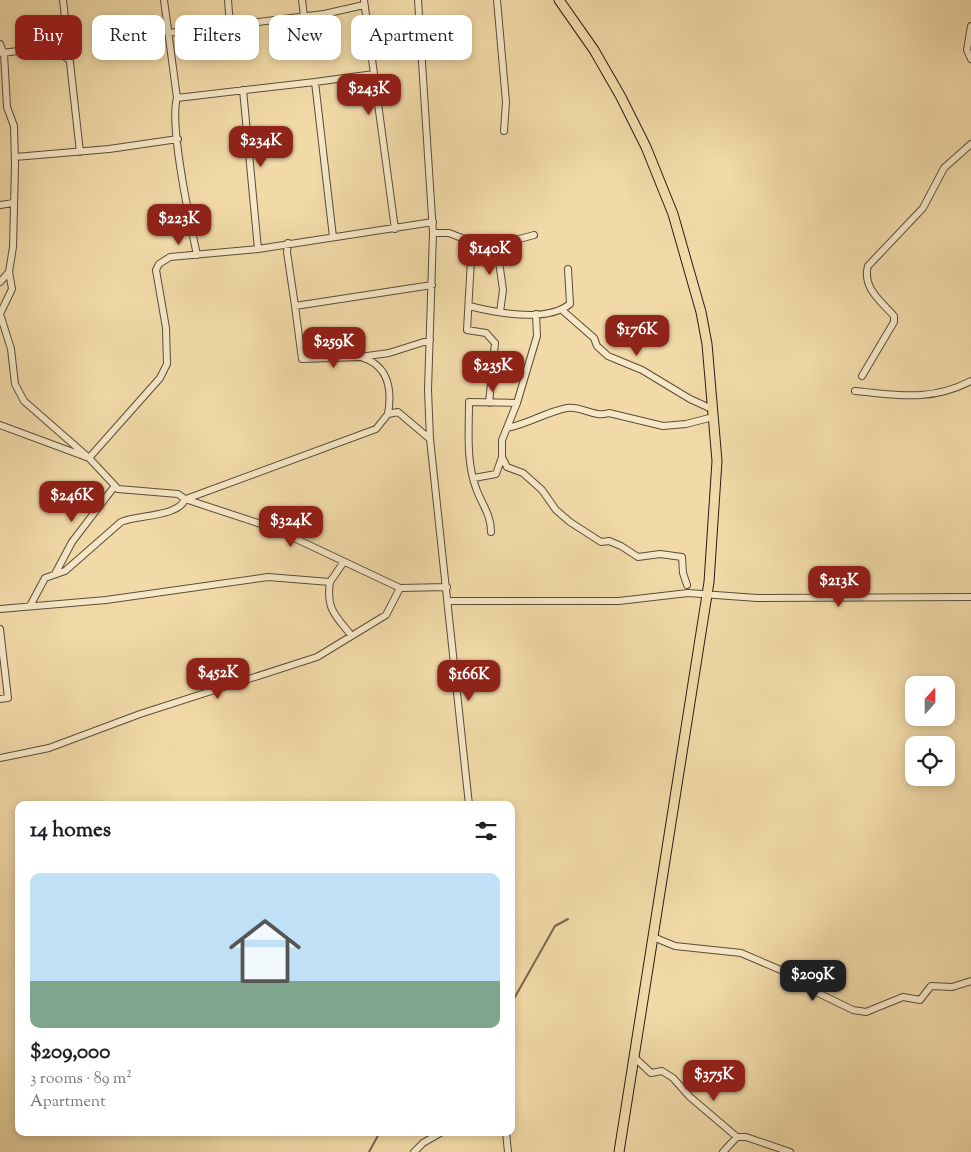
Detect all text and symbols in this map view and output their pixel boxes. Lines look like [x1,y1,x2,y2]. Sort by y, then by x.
chip: Buy [15,15,82,60]
chip: Rent [92,15,165,60]
chip: Filters [175,15,259,60]
chip: New [269,15,341,60]
chip: Apartment [351,15,472,60]
pin: $243K [334,74,404,116]
text: $243K [348,78,390,101]
pin: $234K [226,126,296,168]
text: $234K [240,130,282,153]
pin: $223K [144,204,214,246]
text: $223K [158,208,200,231]
pin: $140K [455,234,525,276]
text: $140K [469,238,511,261]
pin: $176K [602,314,672,357]
text: $176K [616,319,658,342]
pin: $259K [299,326,369,369]
text: $259K [314,331,354,354]
pin: $235K [458,350,528,393]
text: $235K [473,355,513,378]
pin: $246K [37,480,107,523]
text: $246K [50,485,94,508]
pin: $324K [256,506,326,548]
text: $324K [270,510,312,533]
pin: $213K [804,566,874,608]
text: $213K [819,570,859,593]
pin: $452K [183,658,253,700]
pin: $166K [434,660,504,702]
text: $452K [197,662,239,685]
text: $166K [448,664,490,687]
north arrow [905,676,955,726]
map controls [905,676,955,786]
button: locate [905,736,955,786]
text: 14 homes [30,816,111,846]
icon: filters [472,817,500,845]
icon: home [220,906,310,996]
pin: $209K [778,960,848,1002]
text: $209K [791,964,835,987]
text: $209,000 [30,1038,110,1068]
pin: $375K [679,1060,749,1102]
text: $375K [694,1064,734,1087]
text: 3 rooms · 89 m² [30,1068,132,1091]
text: Apartment [30,1091,106,1114]

